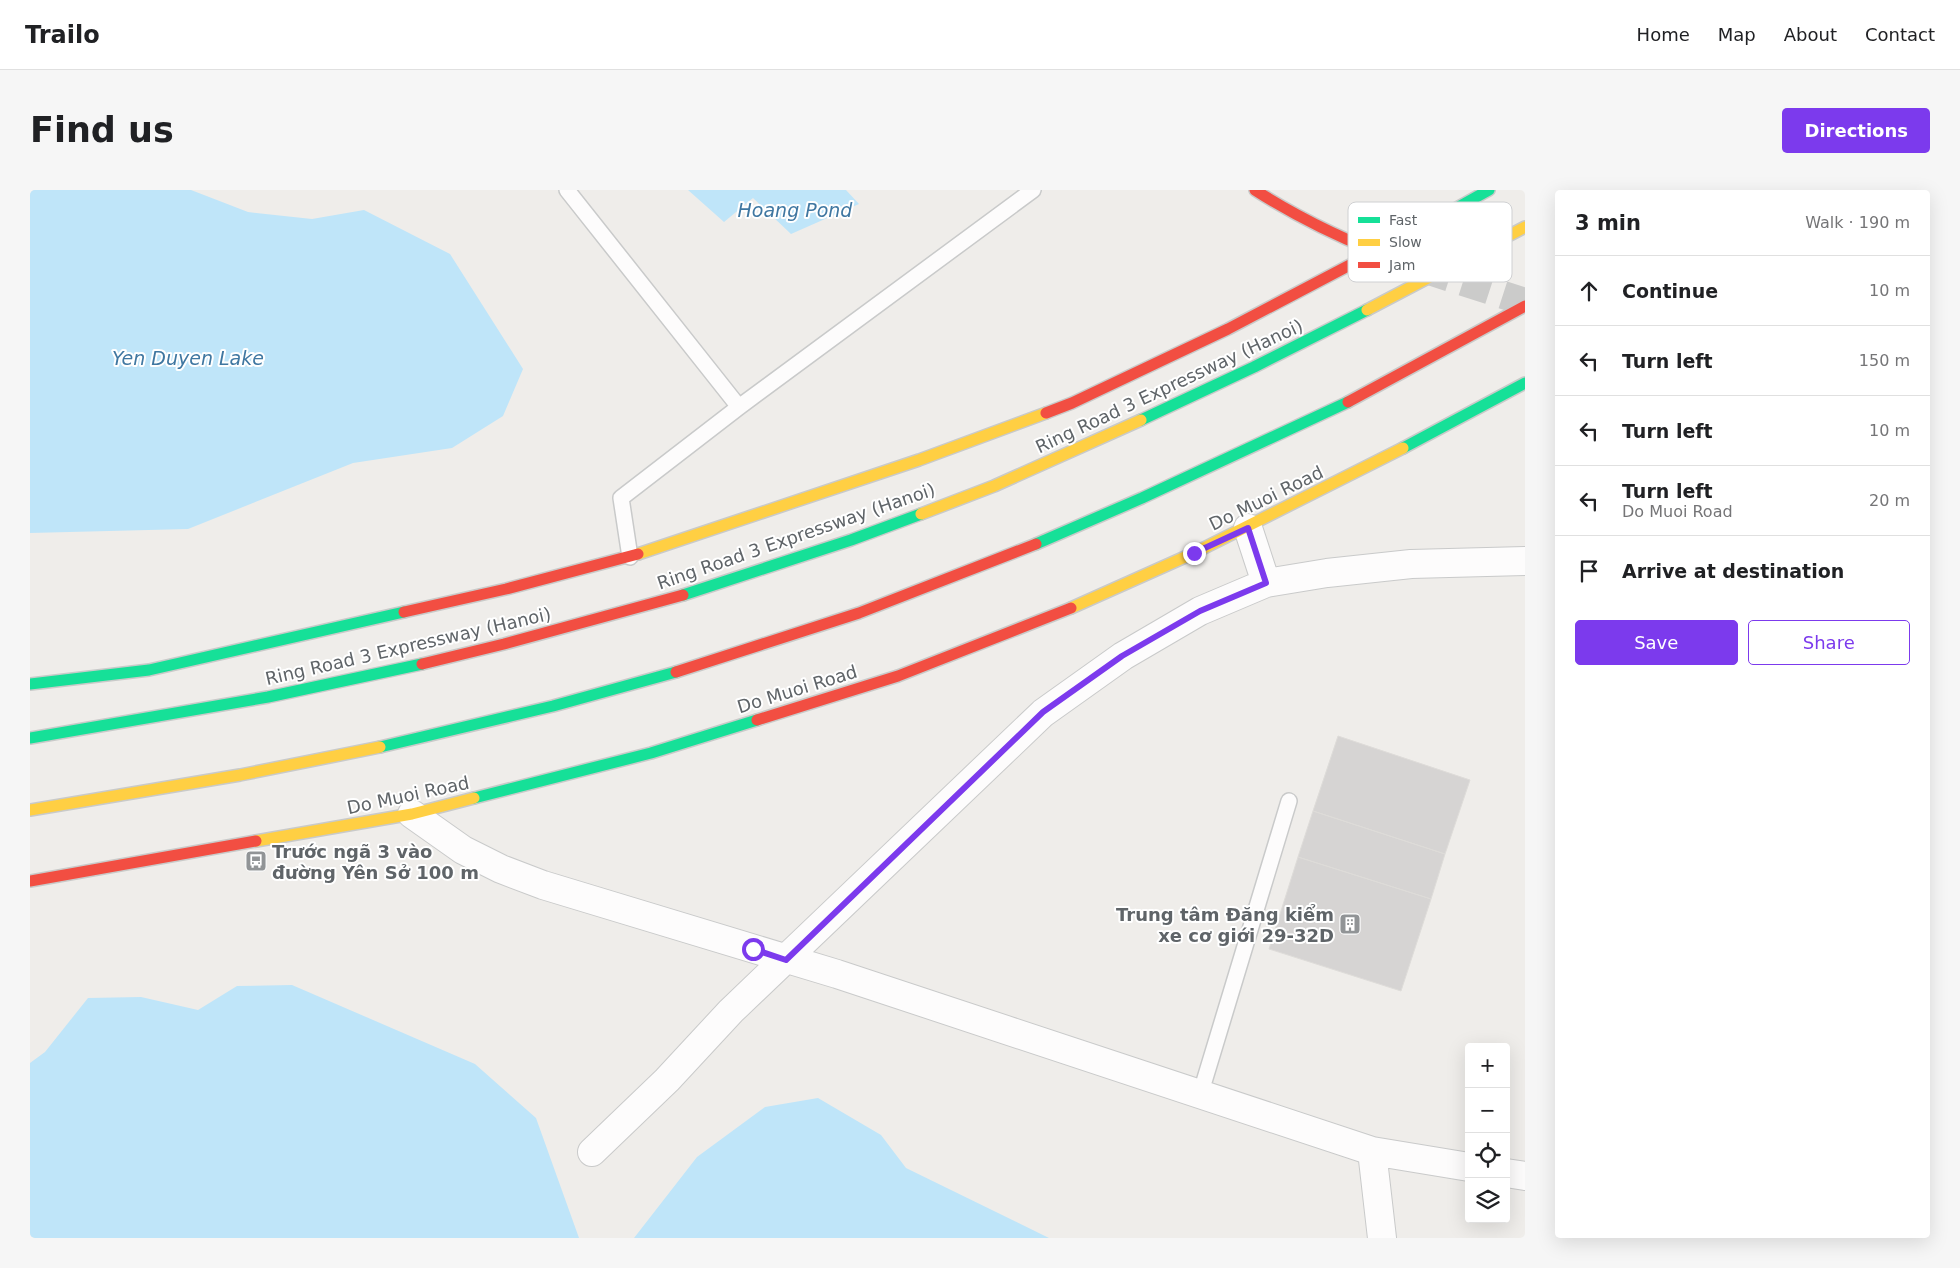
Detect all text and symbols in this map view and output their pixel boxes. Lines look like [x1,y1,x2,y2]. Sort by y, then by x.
text: Trailo [25,21,100,49]
text: Home [1637,24,1690,45]
text: Map [1718,24,1756,45]
text: About [1784,24,1837,45]
text: Contact [1865,24,1935,45]
button: Directions [1782,108,1930,153]
text: Find us [30,110,174,150]
water label: Hoang Pond [738,199,853,221]
legend [1348,202,1512,282]
text: 3 min [1575,211,1641,235]
text: Fast [1389,212,1418,228]
text: Walk · 190 m [1805,213,1910,232]
text: Slow [1389,234,1422,250]
text: Jam [1388,257,1415,273]
icon: ahead [1575,277,1603,305]
text: Continue [1622,280,1718,302]
text: 10 m [1869,281,1910,300]
street label: Ring Road 3 Expressway (Hanoi) [1032,315,1306,457]
water label: Yen Duyen Lake [112,347,264,369]
icon: left [1575,347,1603,375]
text: Turn left [1622,350,1713,372]
text: 150 m [1859,351,1910,370]
icon: left [1575,417,1603,445]
text: Turn left [1622,420,1713,442]
text: 10 m [1869,421,1910,440]
street label: Do Muoi Road [1205,461,1327,535]
street label: Ring Road 3 Expressway (Hanoi) [654,478,938,594]
text: Turn left [1622,480,1713,502]
icon: left [1575,487,1603,515]
text: 20 m [1869,491,1910,510]
text: Do Muoi Road [1622,502,1733,521]
route end [1183,542,1206,565]
icon: arrive [1575,557,1603,585]
text: Arrive at destination [1622,560,1844,582]
street label: Ring Road 3 Expressway (Hanoi) [263,603,553,689]
button: Save [1575,620,1738,665]
button: Share [1748,620,1910,665]
street label: Do Muoi Road [734,661,860,717]
street label: Do Muoi Road [345,772,471,818]
place label: Trước ngã 3 vào đường Yên Sở 100 m [272,841,479,883]
bus stop icon: Trước ngã 3 vào đường Yên Sở 100 m [244,849,268,873]
place label: Trung tâm Đăng kiểm xe cơ giới 29-32D [1116,904,1334,946]
building icon: Trung tâm Đăng kiểm xe cơ giới 29-32D [1338,912,1362,936]
route start [742,938,765,961]
map controls [1465,1043,1510,1223]
button: + [1465,1043,1510,1088]
button: − [1465,1088,1510,1133]
button: locate [1465,1133,1510,1178]
button: layers [1465,1178,1510,1223]

